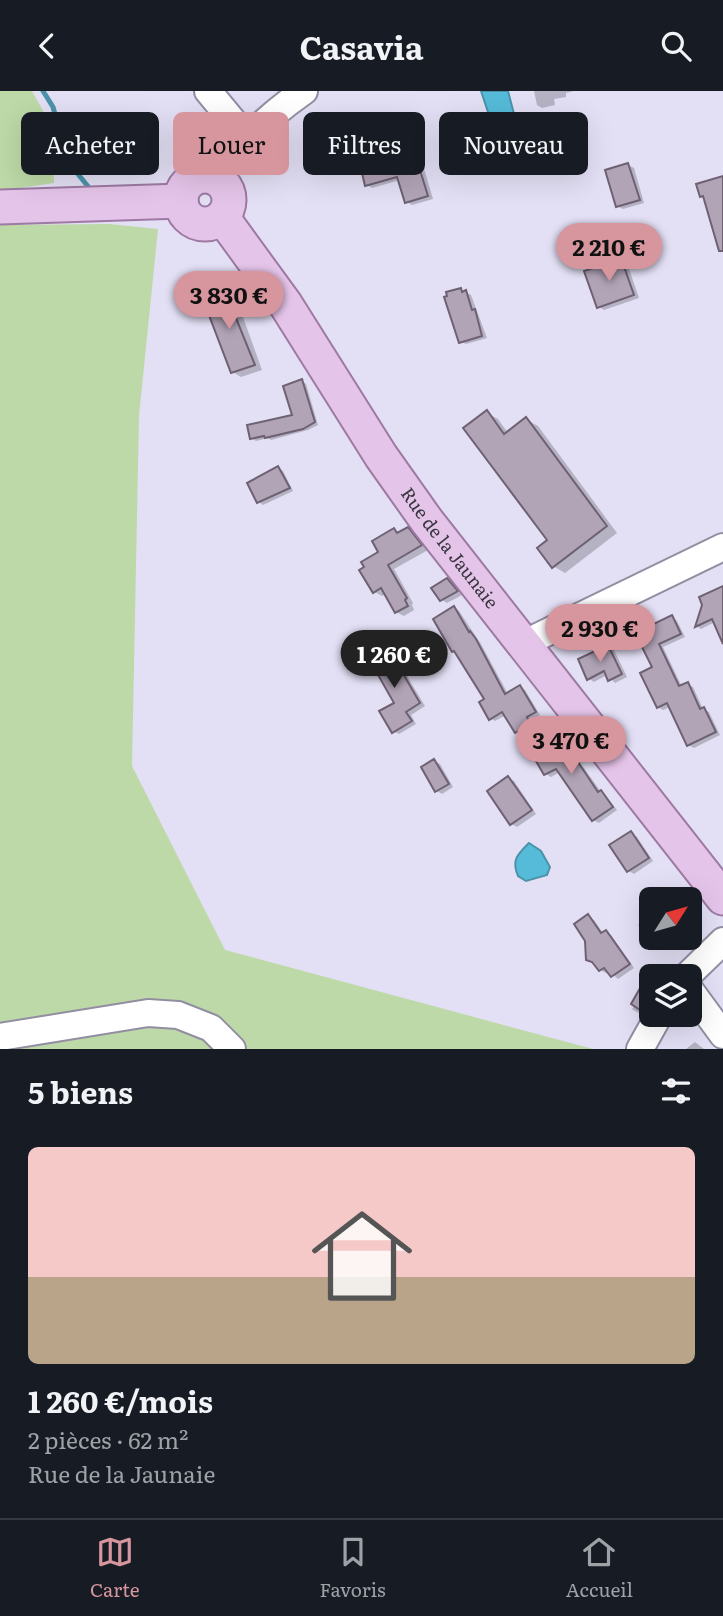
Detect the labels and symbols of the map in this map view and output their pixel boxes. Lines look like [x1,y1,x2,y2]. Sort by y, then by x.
pin: 2 210 € [544,223,674,283]
pin: 3 830 € [164,271,294,331]
street label: Rue de la Jaunaie [395,481,506,614]
pin: 2 930 € [535,605,665,664]
pin: 1 260 € [329,631,459,690]
pin: 3 470 € [506,717,636,776]
north arrow [639,887,702,950]

